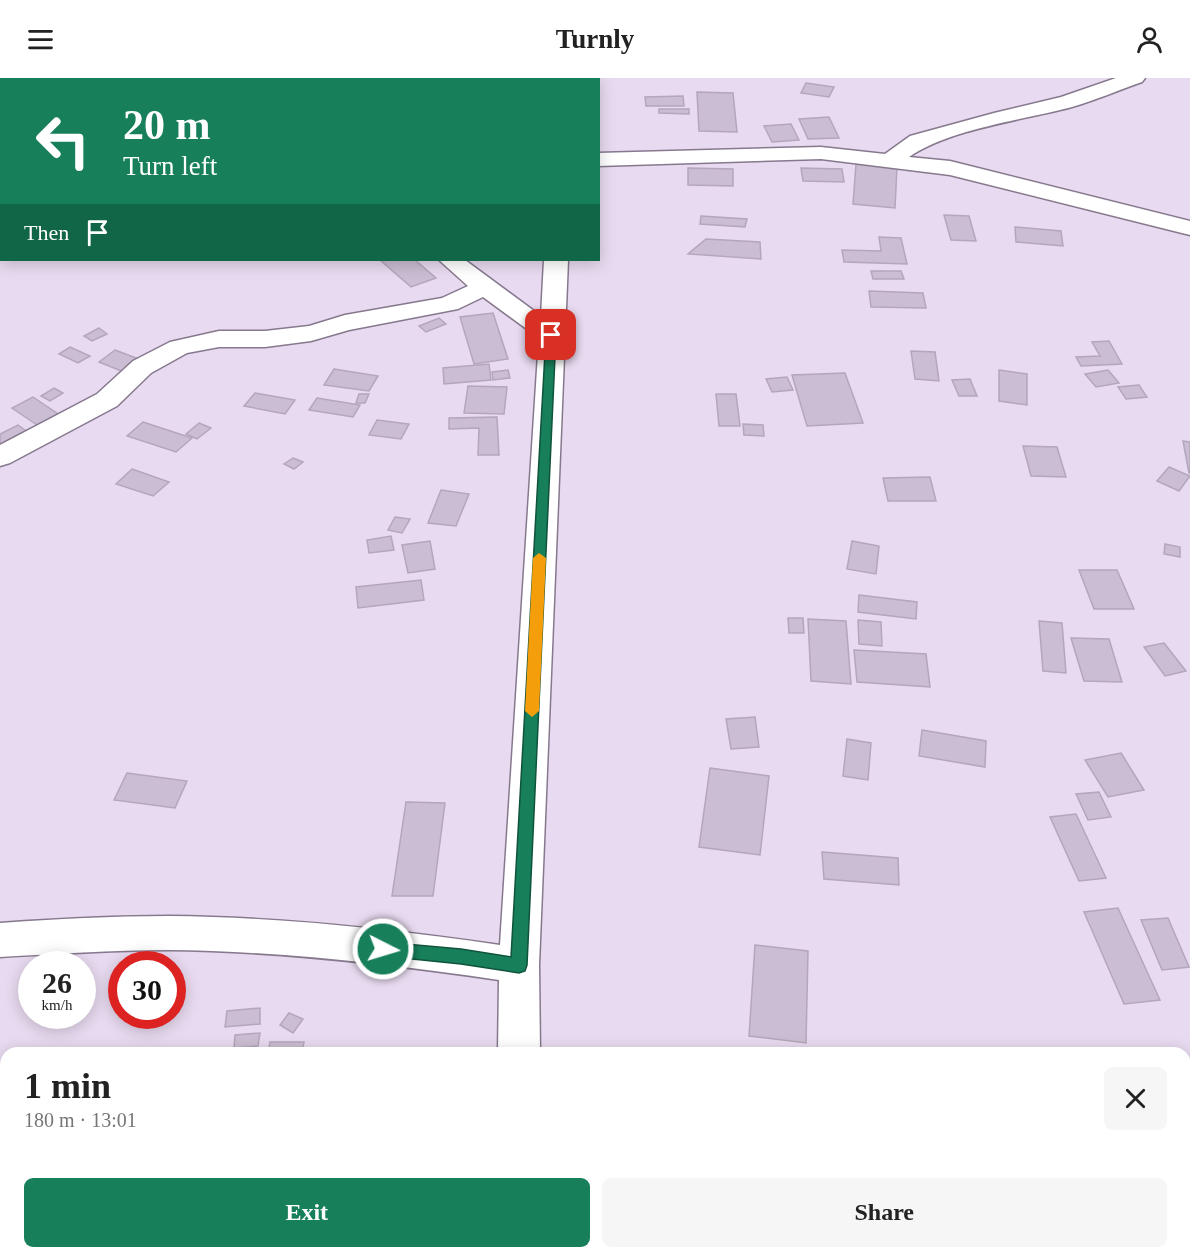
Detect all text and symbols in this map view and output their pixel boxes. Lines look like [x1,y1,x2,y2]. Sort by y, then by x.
icon: menu [24,23,57,56]
icon: person [1133,23,1166,56]
text: Turnly [556,24,634,54]
icon: left [24,102,102,180]
text: 20 m [123,102,211,148]
text: Turn left [123,151,217,181]
icon: arrive [81,216,114,249]
text: Then [24,220,69,245]
pin [525,309,576,360]
icon: arrive [534,318,567,351]
position arrow [351,917,415,981]
speed limit sign: 30 [108,951,186,1029]
text: 26 [42,966,72,999]
text: km/h [42,997,72,1013]
text: 1 min [24,1066,111,1106]
button: close [1104,1067,1167,1130]
text: 180 m · 13:01 [24,1109,137,1131]
button: Exit [24,1178,590,1247]
button: Share [602,1178,1167,1247]

